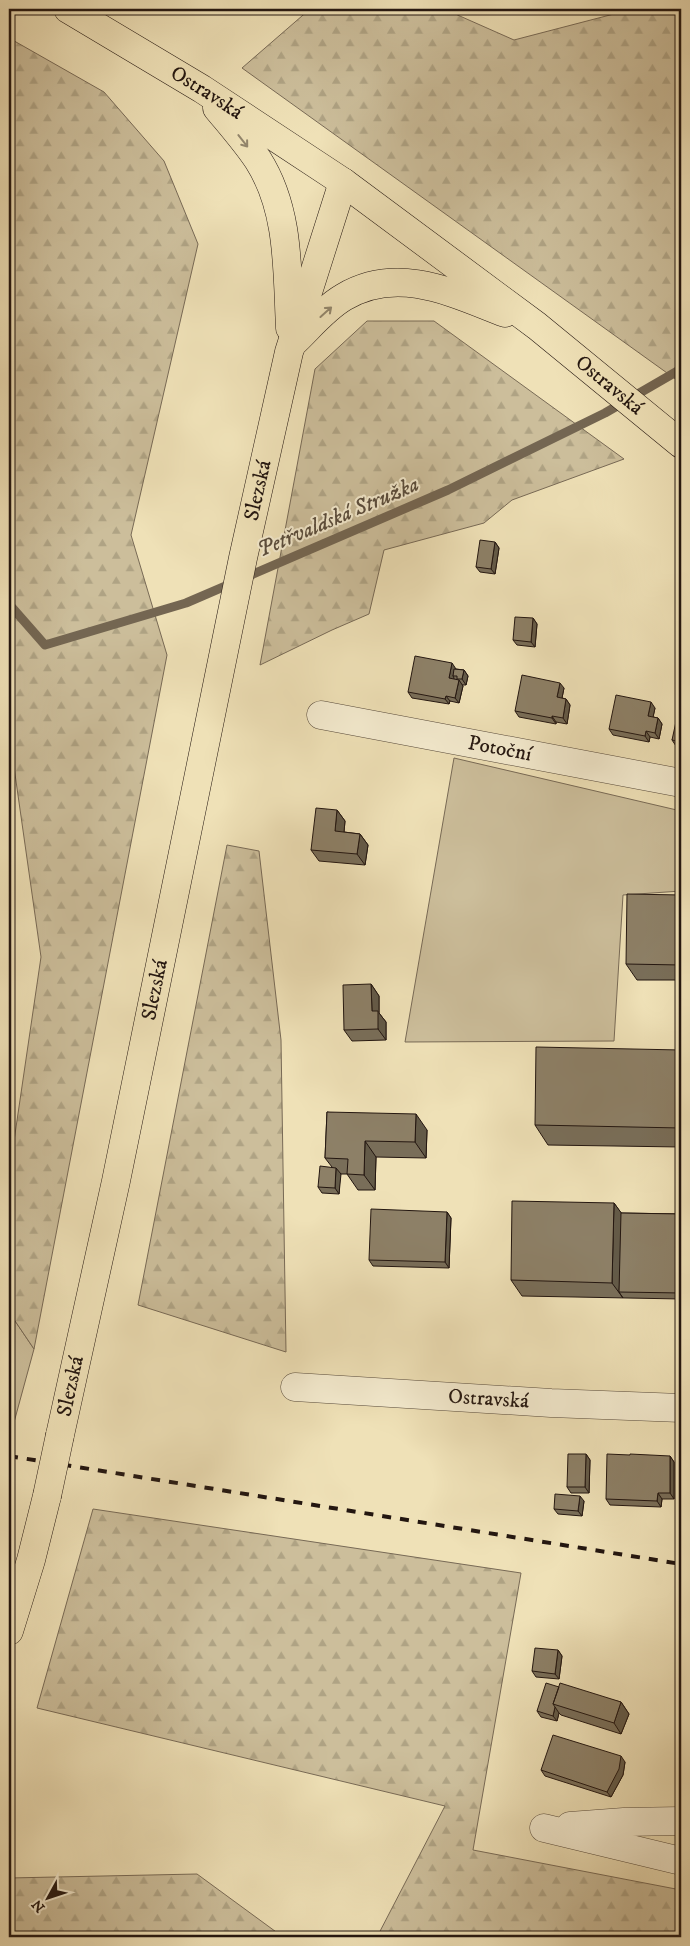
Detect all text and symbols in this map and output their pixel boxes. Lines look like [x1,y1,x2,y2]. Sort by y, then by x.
street label: Ostravská [166,60,248,125]
one-way arrow [238,135,249,148]
one-way arrow [319,306,332,318]
street label: Ostravská [570,350,649,421]
street label: Slezská [239,458,277,523]
water label: Petřvaldská Stružka [253,471,423,563]
street label: Potoční [466,730,535,768]
street label: Slezská [136,957,174,1023]
street label: Slezská [51,1353,90,1419]
street label: Ostravská [447,1384,530,1415]
north arrow [22,1874,72,1924]
text: N [28,1895,49,1916]

